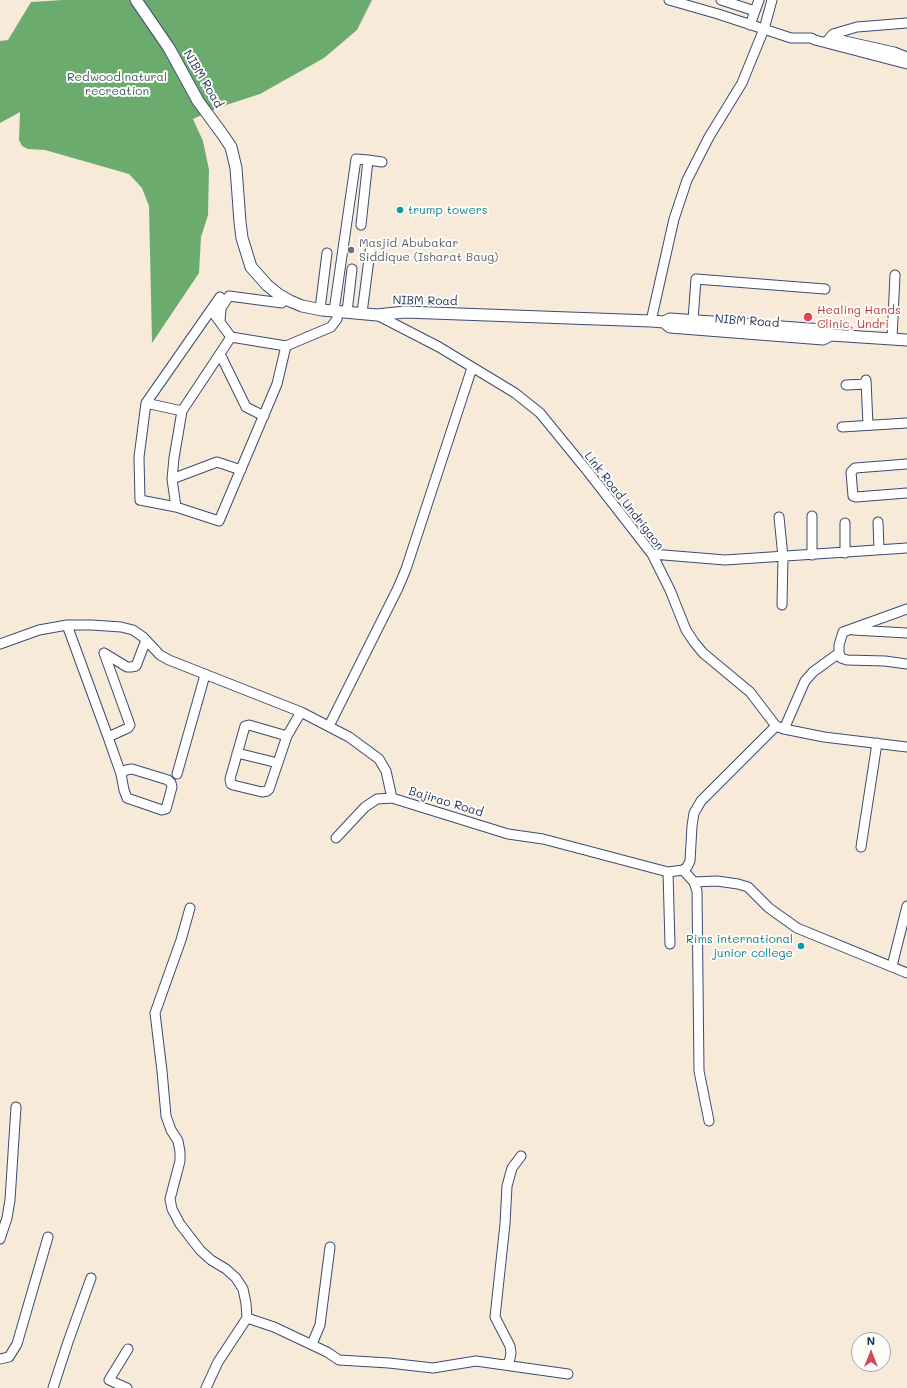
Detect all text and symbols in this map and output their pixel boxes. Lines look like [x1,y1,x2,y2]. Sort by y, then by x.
street label: NIBM Road [180,47,226,111]
park label: Redwood natural recreation [67,70,167,98]
place label: trump towers [408,203,488,217]
marker: trump towers [395,205,405,215]
place label: Masjid Abubakar Siddique (Isharat Baug) [359,236,498,264]
marker: Masjid Abubakar Siddique (Isharat Baug) [346,245,356,255]
street label: NIBM Road [392,293,458,309]
place label: Healing Hands Clinic, Undri [817,303,901,331]
marker: Healing Hands Clinic, Undri [802,311,814,323]
street label: NIBM Road [714,312,780,330]
street label: Link Road Undrigaon [581,449,667,553]
street label: Bajirao Road [407,784,485,820]
place label: Rims international junior college [686,932,793,960]
marker: Rims international junior college [796,941,806,951]
north arrow [851,1332,891,1372]
text: N [867,1333,875,1348]

